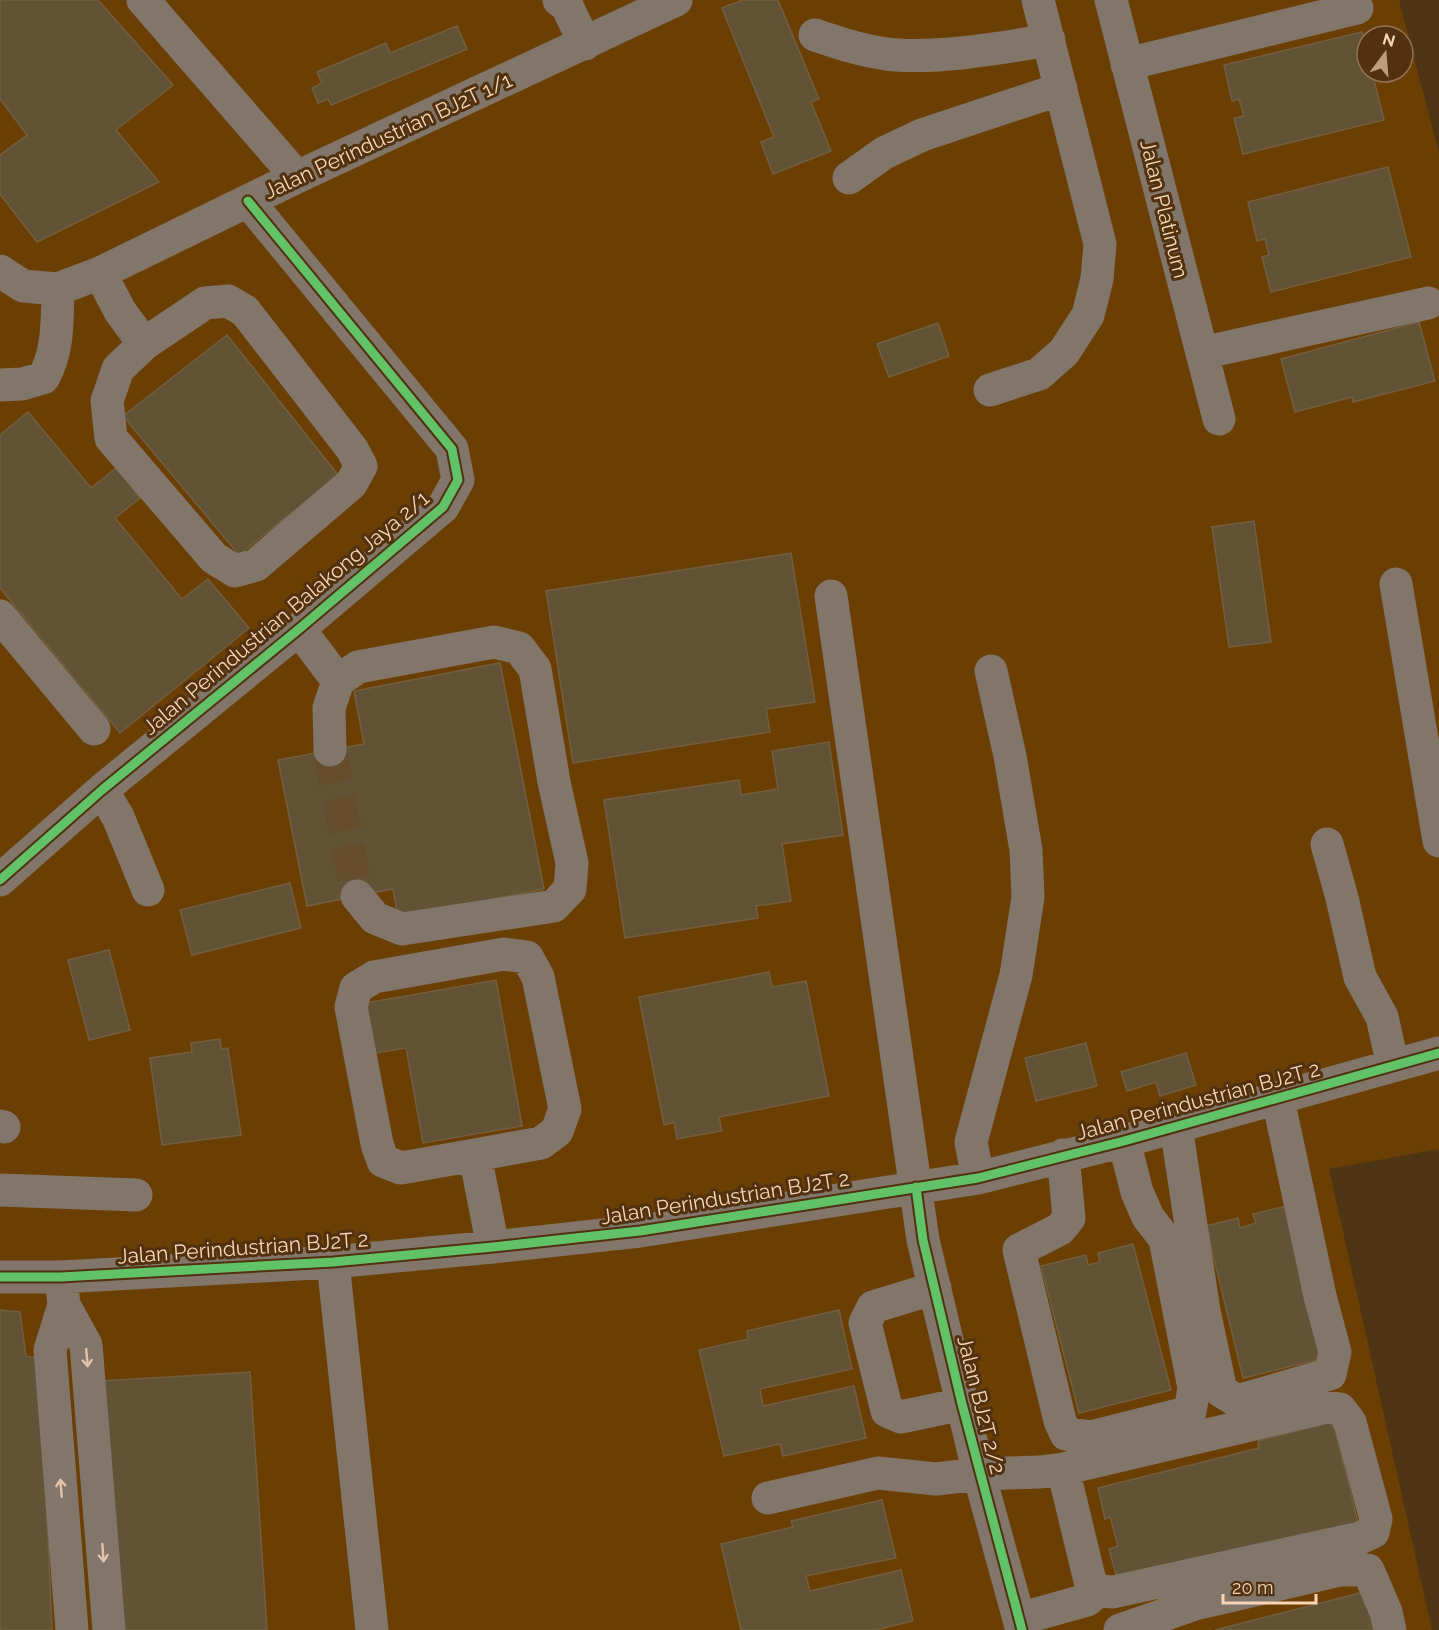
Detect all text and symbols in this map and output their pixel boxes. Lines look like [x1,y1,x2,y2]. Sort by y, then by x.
north arrow [1355,24,1415,84]
text: N [1381,29,1397,51]
street label: Jalan Perindustrian BJ2T 1/1 [260,67,516,204]
street label: Jalan Platinum [1135,137,1194,281]
street label: Jalan Perindustrian Balakong Jaya 2/1 [137,485,434,740]
street label: Jalan Perindustrian BJ2T 2 [1073,1056,1323,1145]
street label: Jalan Perindustrian BJ2T 2 [599,1165,851,1230]
street label: Jalan Perindustrian BJ2T 2 [117,1226,369,1269]
street label: Jalan BJ2T 2/2 [952,1333,1011,1477]
one-way arrow [82,1348,93,1368]
one-way arrow [55,1478,66,1498]
one-way arrow [98,1542,109,1562]
scale bar [1223,1567,1316,1605]
text: 20 m [1232,1577,1274,1598]

